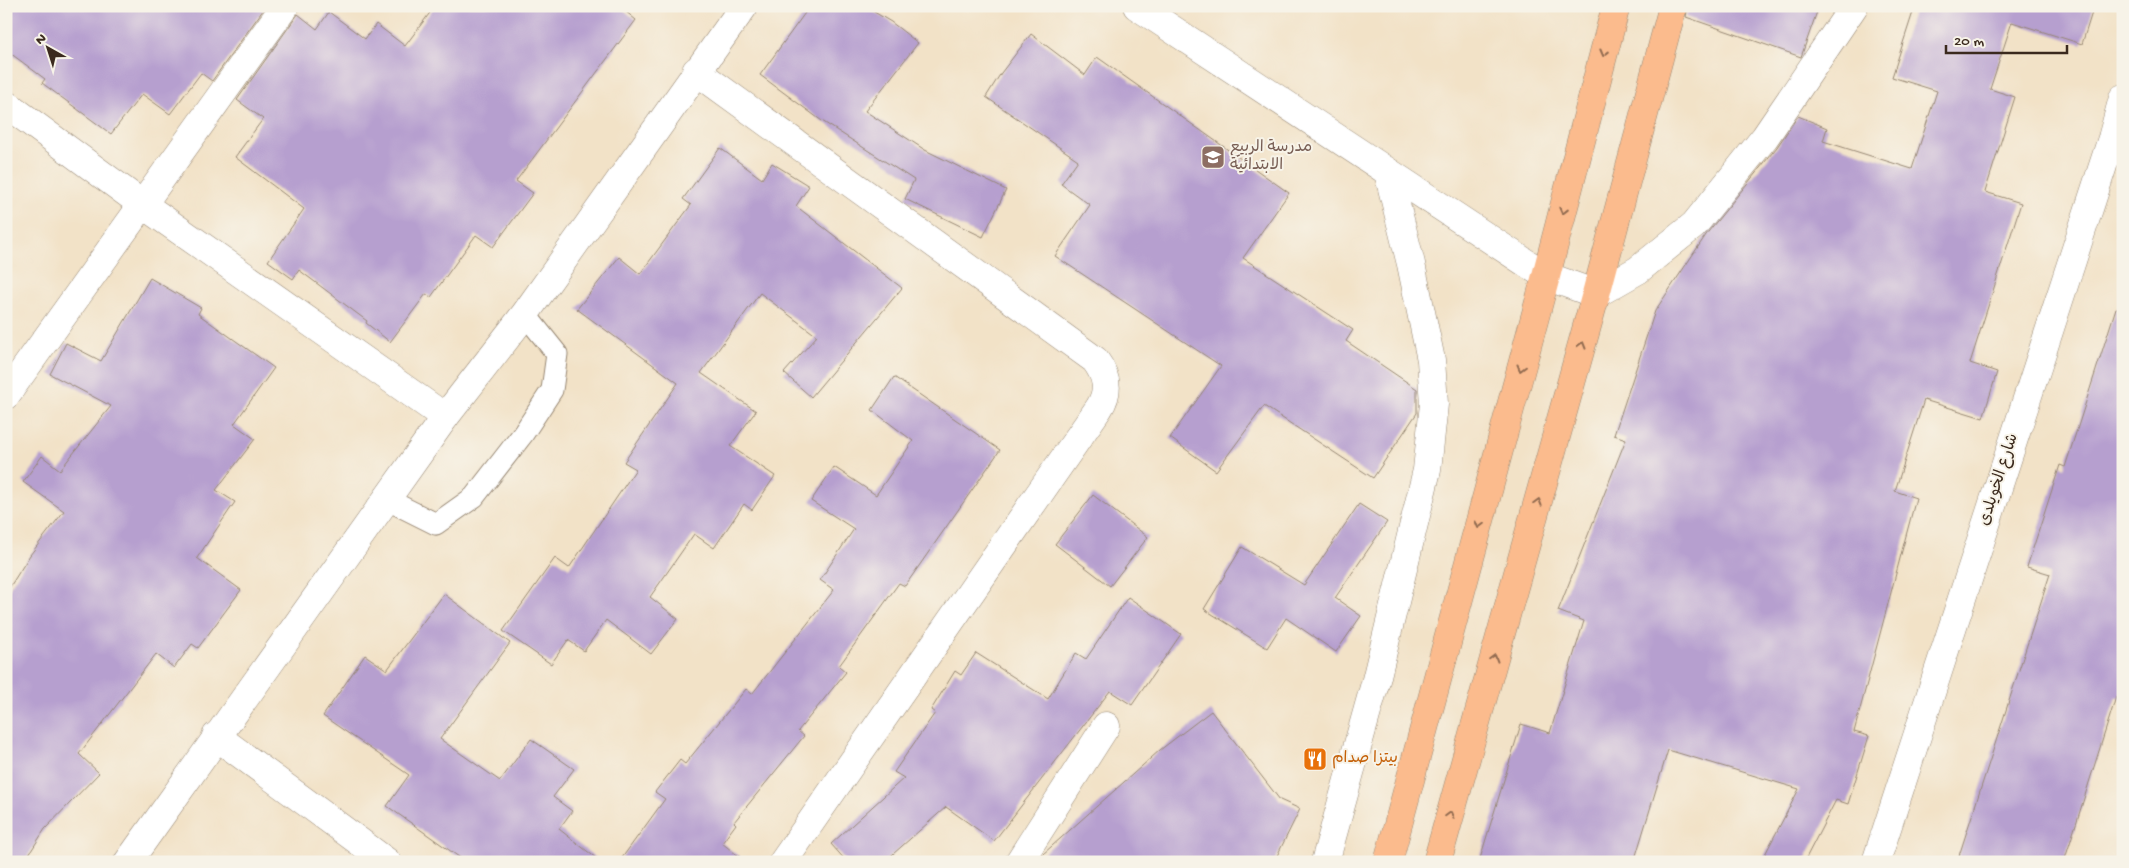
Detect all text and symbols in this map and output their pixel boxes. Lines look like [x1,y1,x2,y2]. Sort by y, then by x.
north arrow [22,22,72,72]
scale bar [1946,22,2068,54]
text: N [32,30,50,49]
text: 20 m [1954,33,1984,51]
one-way arrow [1599,49,1609,57]
place label: مدرسة الربيع الابتدائية [1230,138,1312,176]
school or university icon: مدرسة الربيع الابتدائية [1200,144,1226,170]
one-way arrow [1558,206,1569,215]
one-way arrow [1576,342,1586,350]
one-way arrow [1517,363,1527,371]
street label: شارع الخويلدى [1976,432,2024,528]
one-way arrow [1532,498,1542,507]
one-way arrow [1474,520,1485,529]
one-way arrow [1488,655,1498,663]
restaurant icon: بيتزا صدام [1302,746,1328,772]
place label: بيتزا صدام [1332,750,1398,769]
one-way arrow [1444,811,1454,819]

